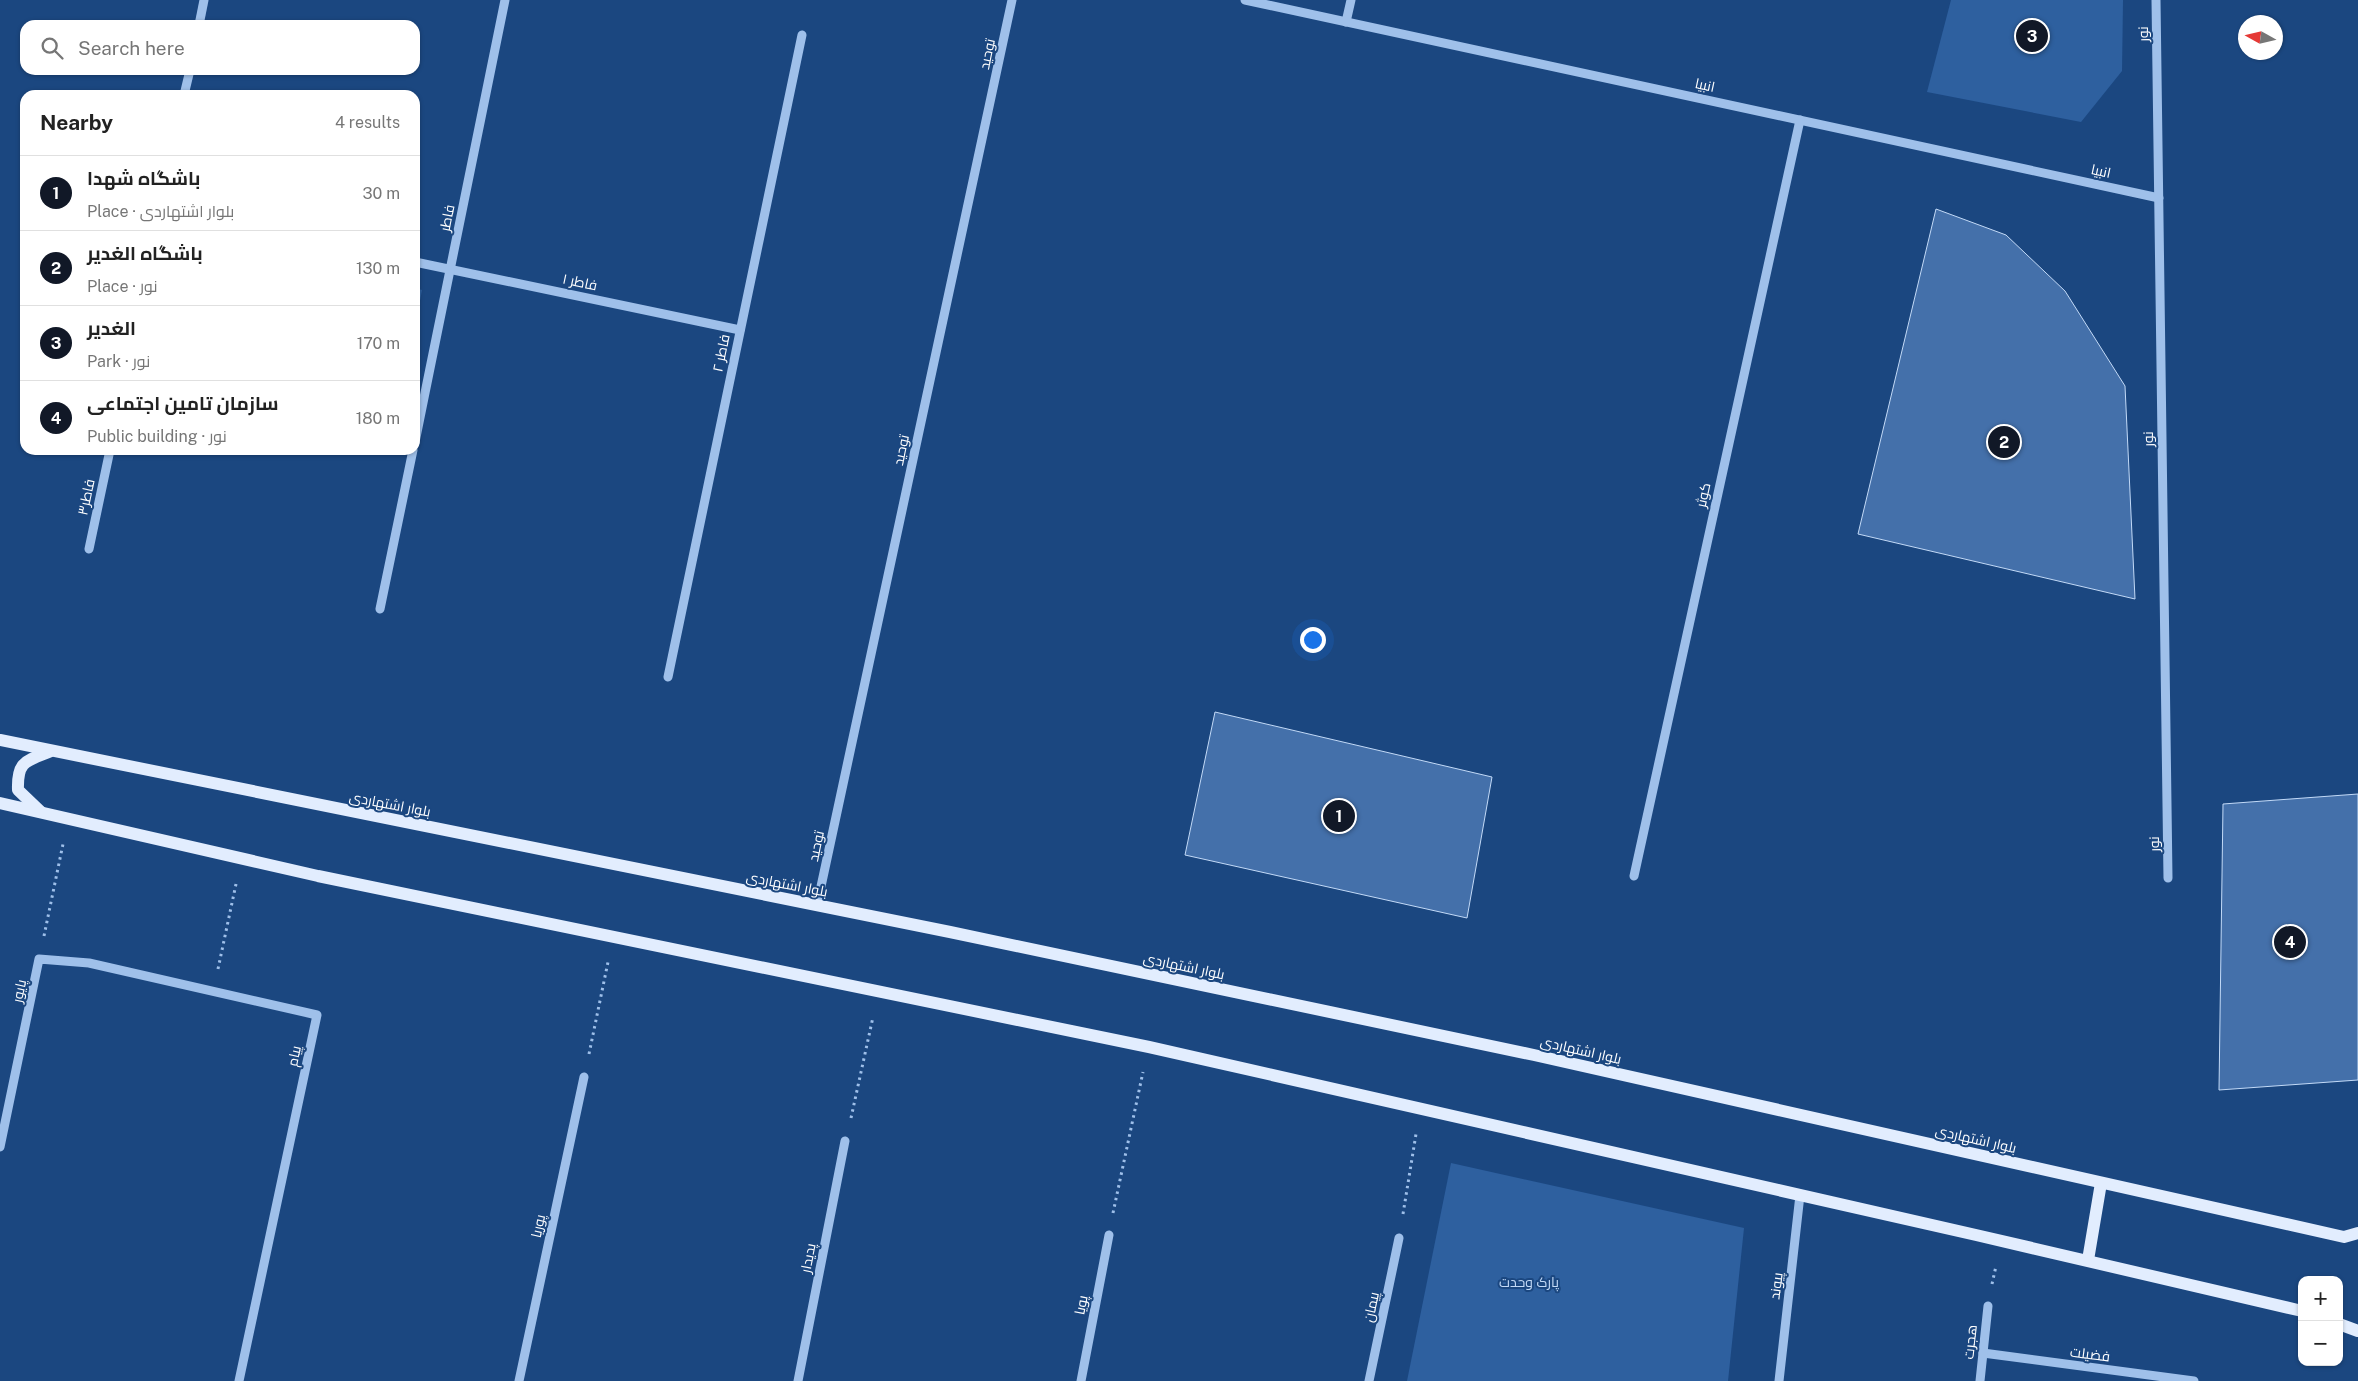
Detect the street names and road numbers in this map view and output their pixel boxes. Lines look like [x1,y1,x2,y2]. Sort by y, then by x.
street label: نور [2135,26,2151,43]
street label: توحید [976,37,998,71]
street label: انبیا [1694,75,1716,95]
street label: انبیا [2090,161,2112,181]
street label: فاطر [436,203,457,234]
street label: فاطر ۱ [561,271,599,293]
street label: فاطر ۲ [709,333,733,373]
street label: نور [2140,431,2156,448]
street label: توحید [890,433,912,467]
street label: فاطر۳ [74,477,98,517]
street label: کوثر [1692,481,1713,510]
street label: بلوار اشتهاردی [348,788,432,820]
street label: توحید [805,829,827,863]
street label: نور [2146,836,2162,853]
street label: بلوار اشتهاردی [745,868,829,900]
street label: بلوار اشتهاردی [1142,950,1226,982]
street label: پایور [9,978,31,1005]
street label: بلوار اشتهاردی [1539,1033,1623,1067]
street label: پیام [284,1044,306,1068]
street label: بلوار اشتهاردی [1934,1122,2018,1156]
street label: پوریا [528,1213,550,1240]
street label: پدیدار [797,1242,821,1276]
street label: پیوند [1766,1271,1788,1301]
street label: پیمان [1360,1290,1384,1324]
street label: پویا [1071,1294,1093,1317]
street label: هجرت [1960,1324,1980,1360]
street label: فضیلت [2069,1344,2111,1364]

